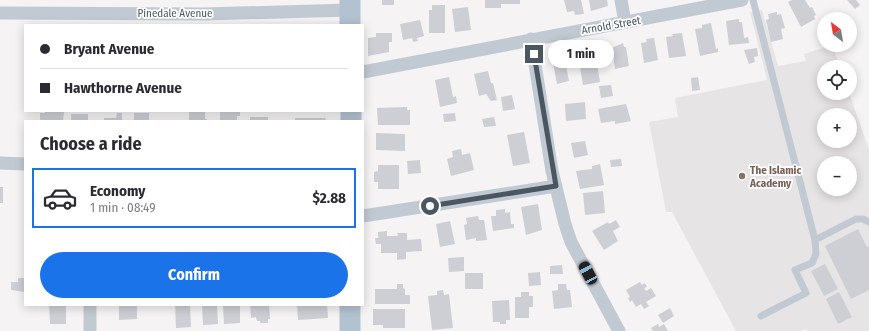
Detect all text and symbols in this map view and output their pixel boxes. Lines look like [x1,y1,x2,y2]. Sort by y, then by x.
street label: Pinedale Avenue [138,7,212,20]
north arrow [817,12,857,52]
map controls [817,12,857,196]
street label: Arnold Street [581,14,642,37]
text: Bryant Avenue [64,40,154,58]
callout: 1 min [548,40,614,68]
route end [525,45,543,63]
text: 1 min [567,46,595,61]
button: locate [817,60,857,100]
text: Hawthorne Avenue [64,79,182,97]
button: + [817,108,857,148]
text: Choose a ride [40,133,142,155]
button: − [817,156,857,196]
place label: The Islamic Academy [749,164,801,190]
marker: The Islamic Academy [737,171,747,181]
icon: car [42,180,78,216]
text: Economy [90,182,145,200]
text: $2.88 [312,189,346,207]
route start [421,197,439,215]
text: 1 min · 08:49 [90,200,155,215]
button: Confirm [40,252,348,298]
car [577,260,599,286]

